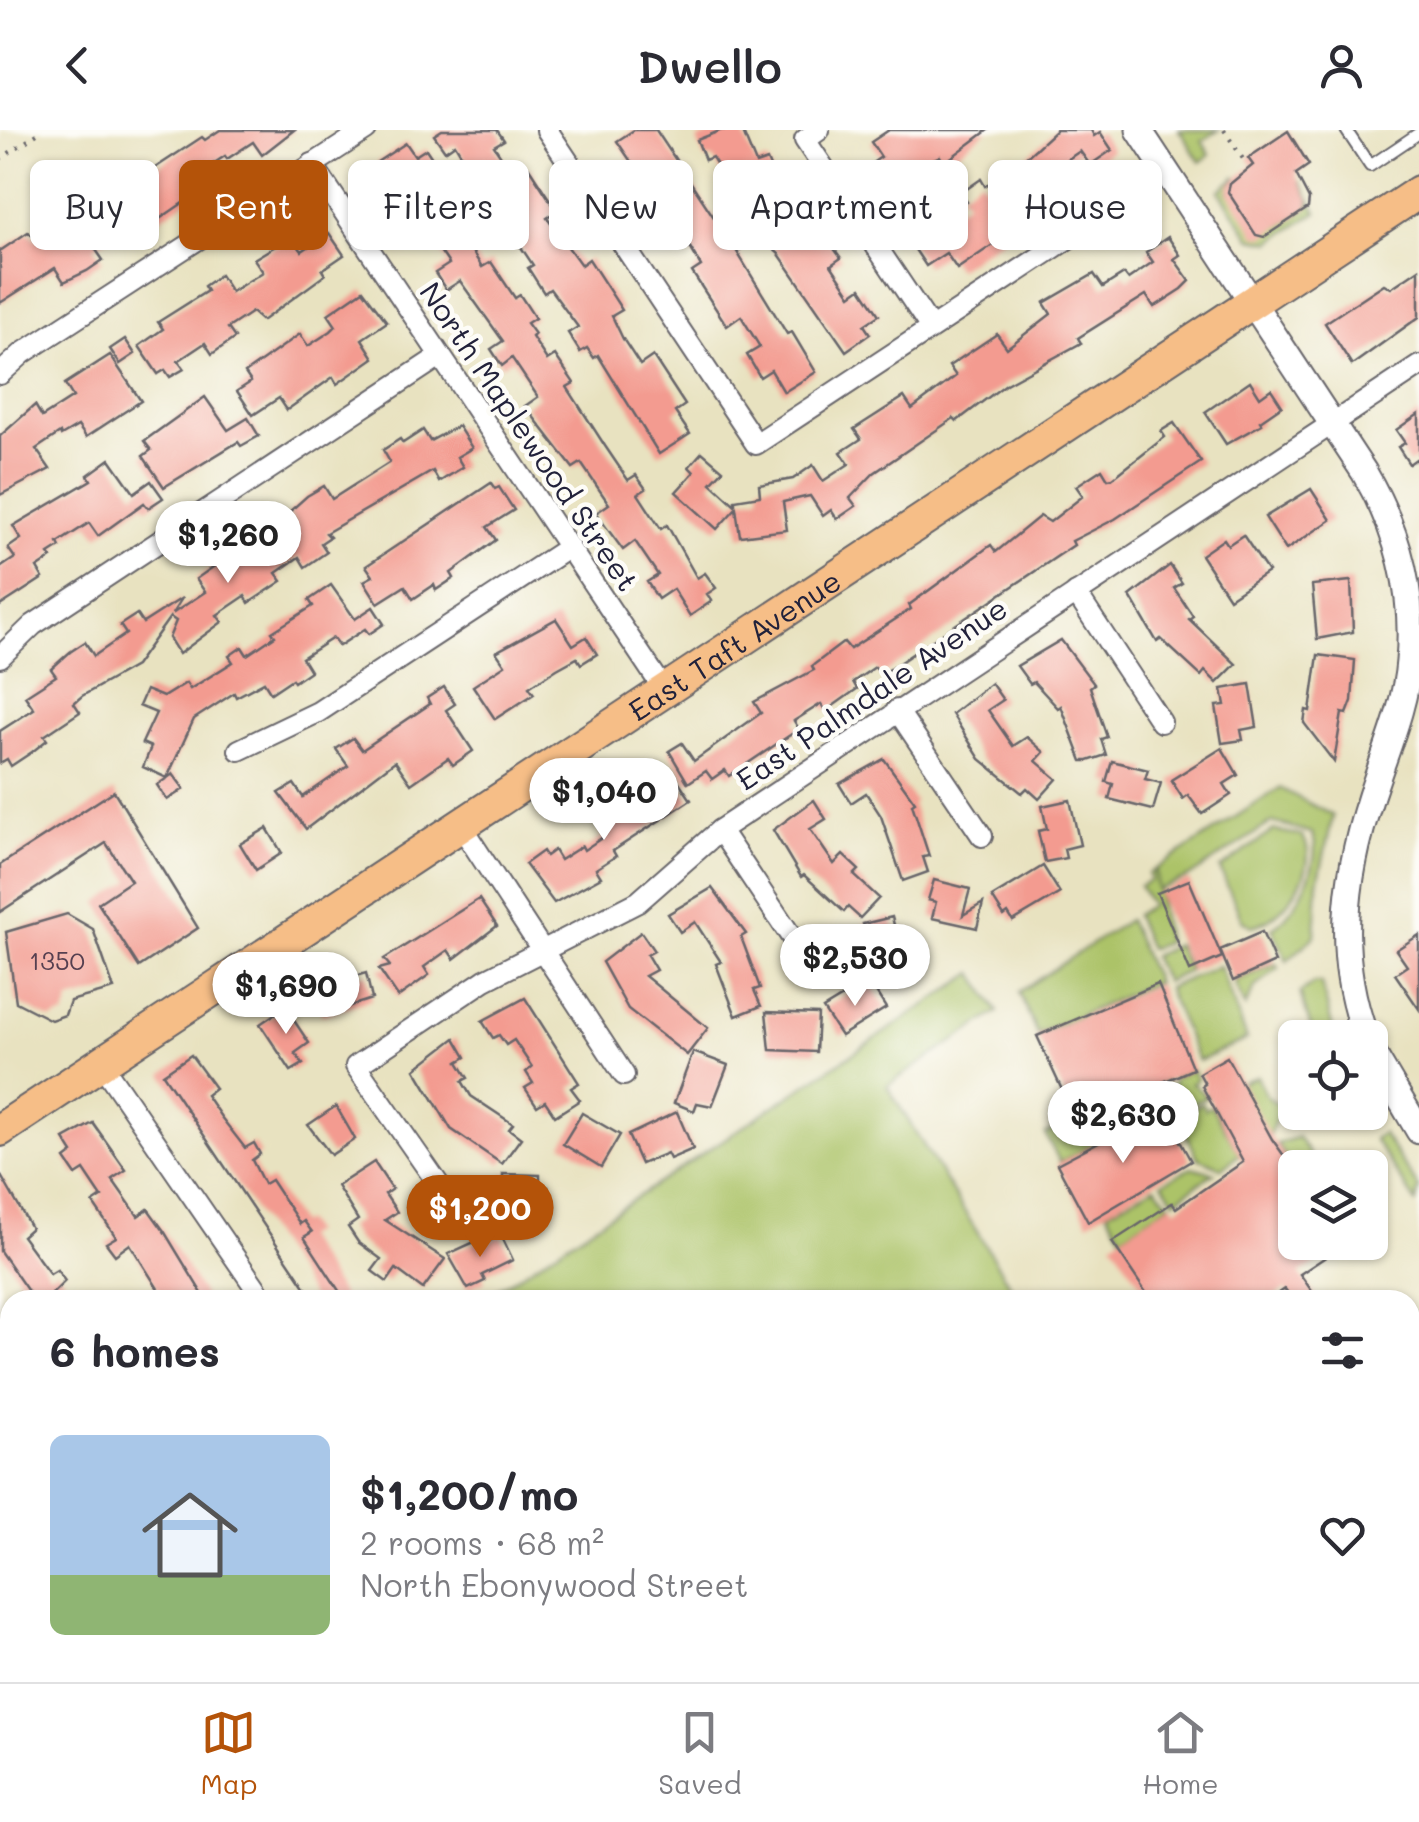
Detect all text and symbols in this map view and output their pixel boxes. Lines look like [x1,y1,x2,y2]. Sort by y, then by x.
text: Dwello [637,36,782,94]
icon: back [50,38,105,93]
icon: person [1314,38,1369,93]
chip: Buy [30,160,159,250]
chip: Rent [179,160,328,250]
chip: Filters [348,160,529,250]
chip: New [549,160,693,250]
chip: Apartment [713,160,968,250]
chip: House [988,160,1162,250]
street label: North Maplewood Street [411,274,649,598]
pin: $1,260 [147,501,309,586]
text: $1,260 [177,512,279,554]
street label: East Taft Avenue [620,560,848,730]
street label: East Palmdale Avenue [728,587,1014,799]
pin: $1,040 [523,758,685,843]
text: $1,040 [551,769,657,811]
pin: $2,530 [774,924,936,1009]
text: $2,530 [802,935,908,977]
house number: 1350 [29,944,85,976]
pin: $1,690 [205,952,367,1037]
text: $1,690 [235,963,337,1005]
map controls [1278,1020,1388,1260]
button: locate [1278,1020,1388,1130]
pin: $2,630 [1042,1081,1204,1166]
text: $2,630 [1070,1092,1176,1134]
button: layers [1278,1150,1388,1260]
pin: $1,200 [399,1175,561,1260]
text: $1,200 [429,1186,531,1228]
text: 6 homes [50,1323,220,1378]
icon: filters [1315,1323,1370,1378]
text: $1,200/mo [360,1466,578,1521]
icon: home [130,1475,250,1595]
icon: heart [1315,1508,1370,1563]
text: 2 rooms · 68 m² [360,1521,604,1563]
text: North Ebonywood Street [360,1563,748,1605]
tab: Map [200,1705,257,1801]
tab: Saved [658,1705,741,1801]
tab: Home [1142,1705,1219,1801]

